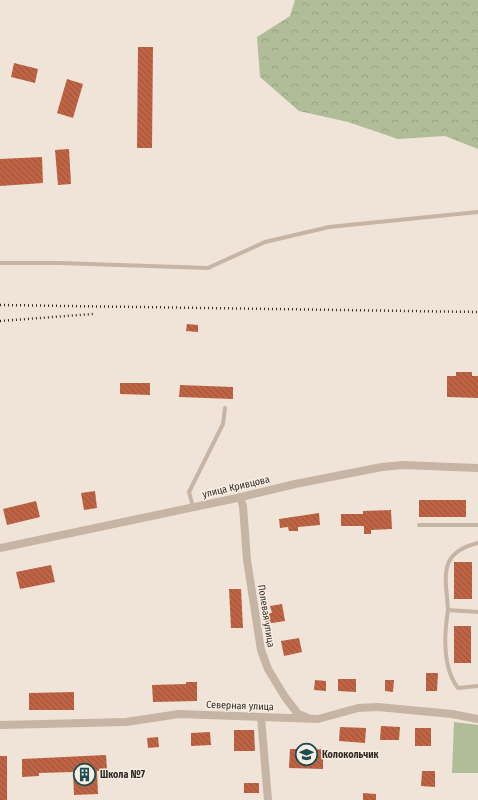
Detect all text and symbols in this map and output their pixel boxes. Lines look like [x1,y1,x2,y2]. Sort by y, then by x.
street label: улица Кривцова [201,473,271,501]
street label: Полевая улица [255,584,277,648]
street label: Северная улица [206,699,274,713]
school or university icon: Колокольчик [294,742,320,768]
place label: Колокольчик [322,749,380,761]
building icon: Школа №7 [72,762,98,788]
place label: Школа №7 [100,769,146,781]

